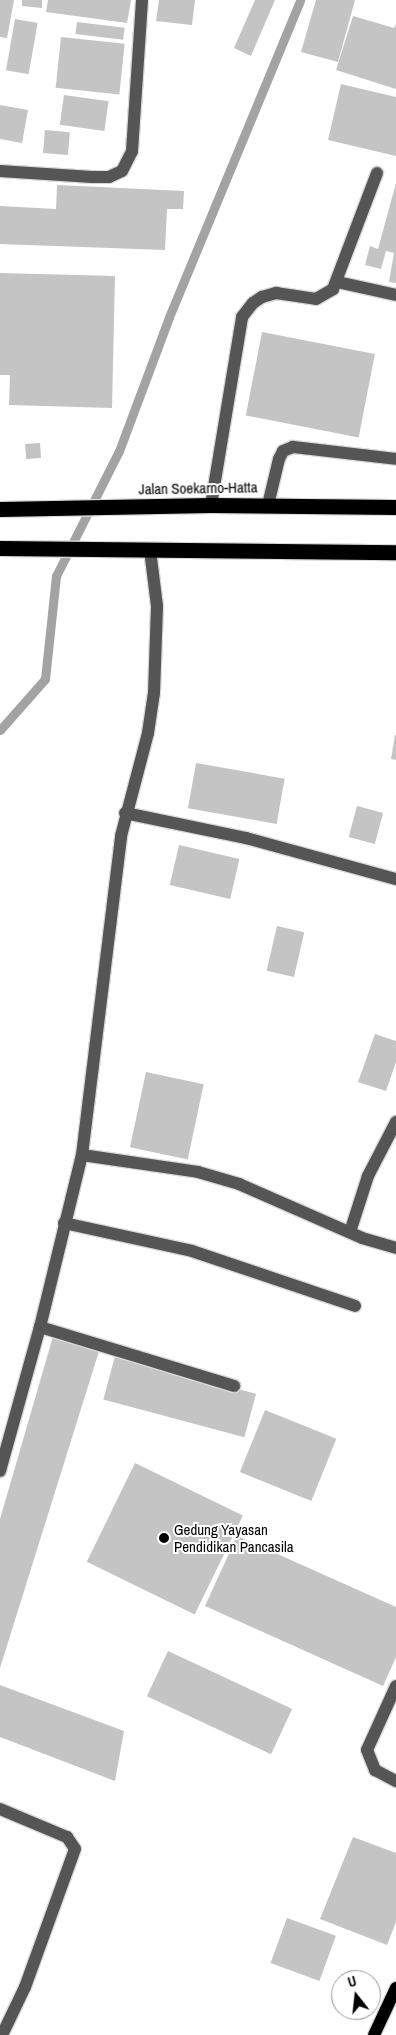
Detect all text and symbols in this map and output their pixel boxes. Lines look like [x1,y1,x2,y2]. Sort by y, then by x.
street label: Jalan Soekarno-Hatta [138,478,258,498]
place label: Gedung Yayasan Pendidikan Pancasila [174,1520,294,1555]
marker: Gedung Yayasan Pendidikan Pancasila [158,1532,170,1544]
north arrow [331,1970,381,2020]
text: U [346,1972,359,1991]

